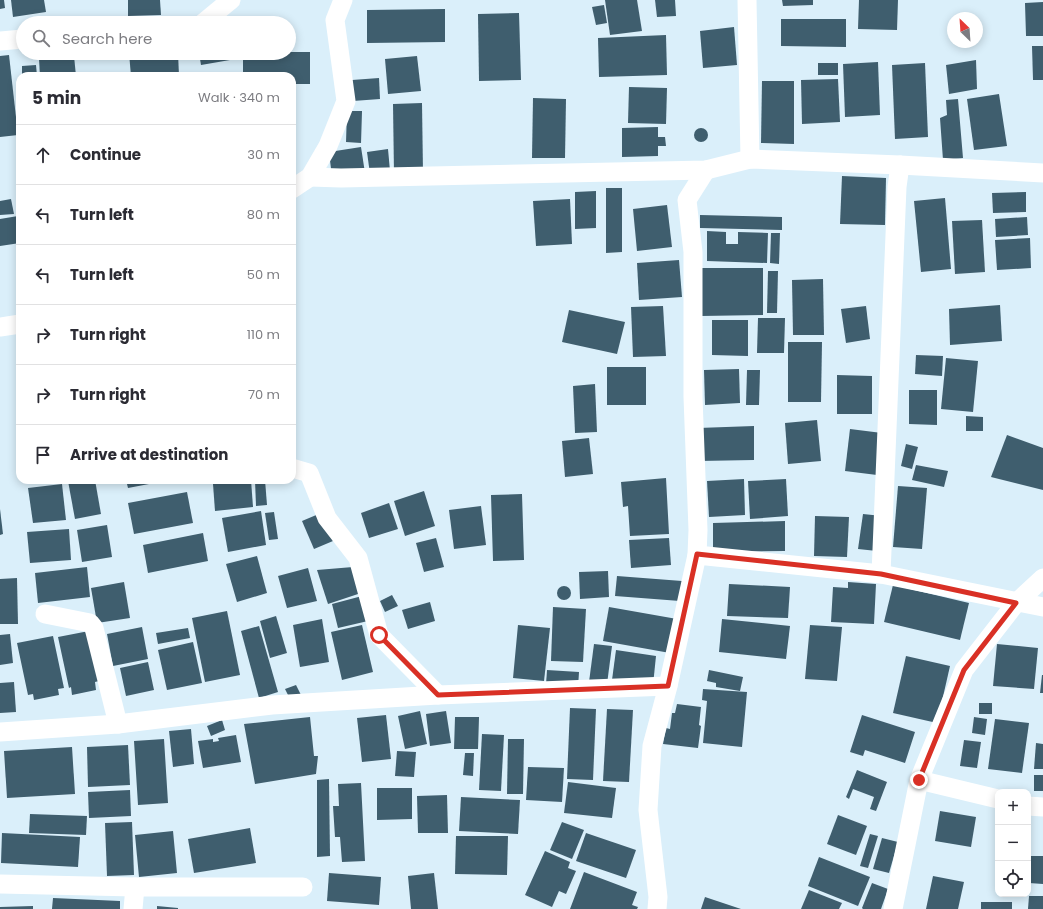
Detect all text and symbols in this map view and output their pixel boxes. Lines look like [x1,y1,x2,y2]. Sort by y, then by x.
north arrow [947,12,983,48]
search box [16,16,296,60]
icon: search [30,27,52,49]
text: Search here [62,28,152,49]
text: 5 min [32,86,81,110]
text: Walk · 340 m [198,88,280,107]
icon: ahead [32,144,54,166]
text: Continue [70,144,141,165]
text: 30 m [247,145,280,164]
icon: left [32,204,54,226]
text: Turn left [70,204,134,225]
text: 80 m [247,205,280,224]
icon: left [32,264,54,286]
text: Turn left [70,264,134,285]
text: 50 m [247,265,280,284]
icon: right [32,324,54,346]
text: Turn right [70,324,146,345]
text: 110 m [247,325,280,344]
icon: right [32,384,54,406]
text: Turn right [70,384,146,405]
text: 70 m [248,385,280,404]
icon: arrive [32,444,54,466]
text: Arrive at destination [70,444,228,465]
route start [370,626,388,644]
route end [910,771,928,789]
map controls [995,789,1031,897]
button: + [995,789,1031,825]
button: − [995,825,1031,861]
button: locate [995,861,1031,897]

